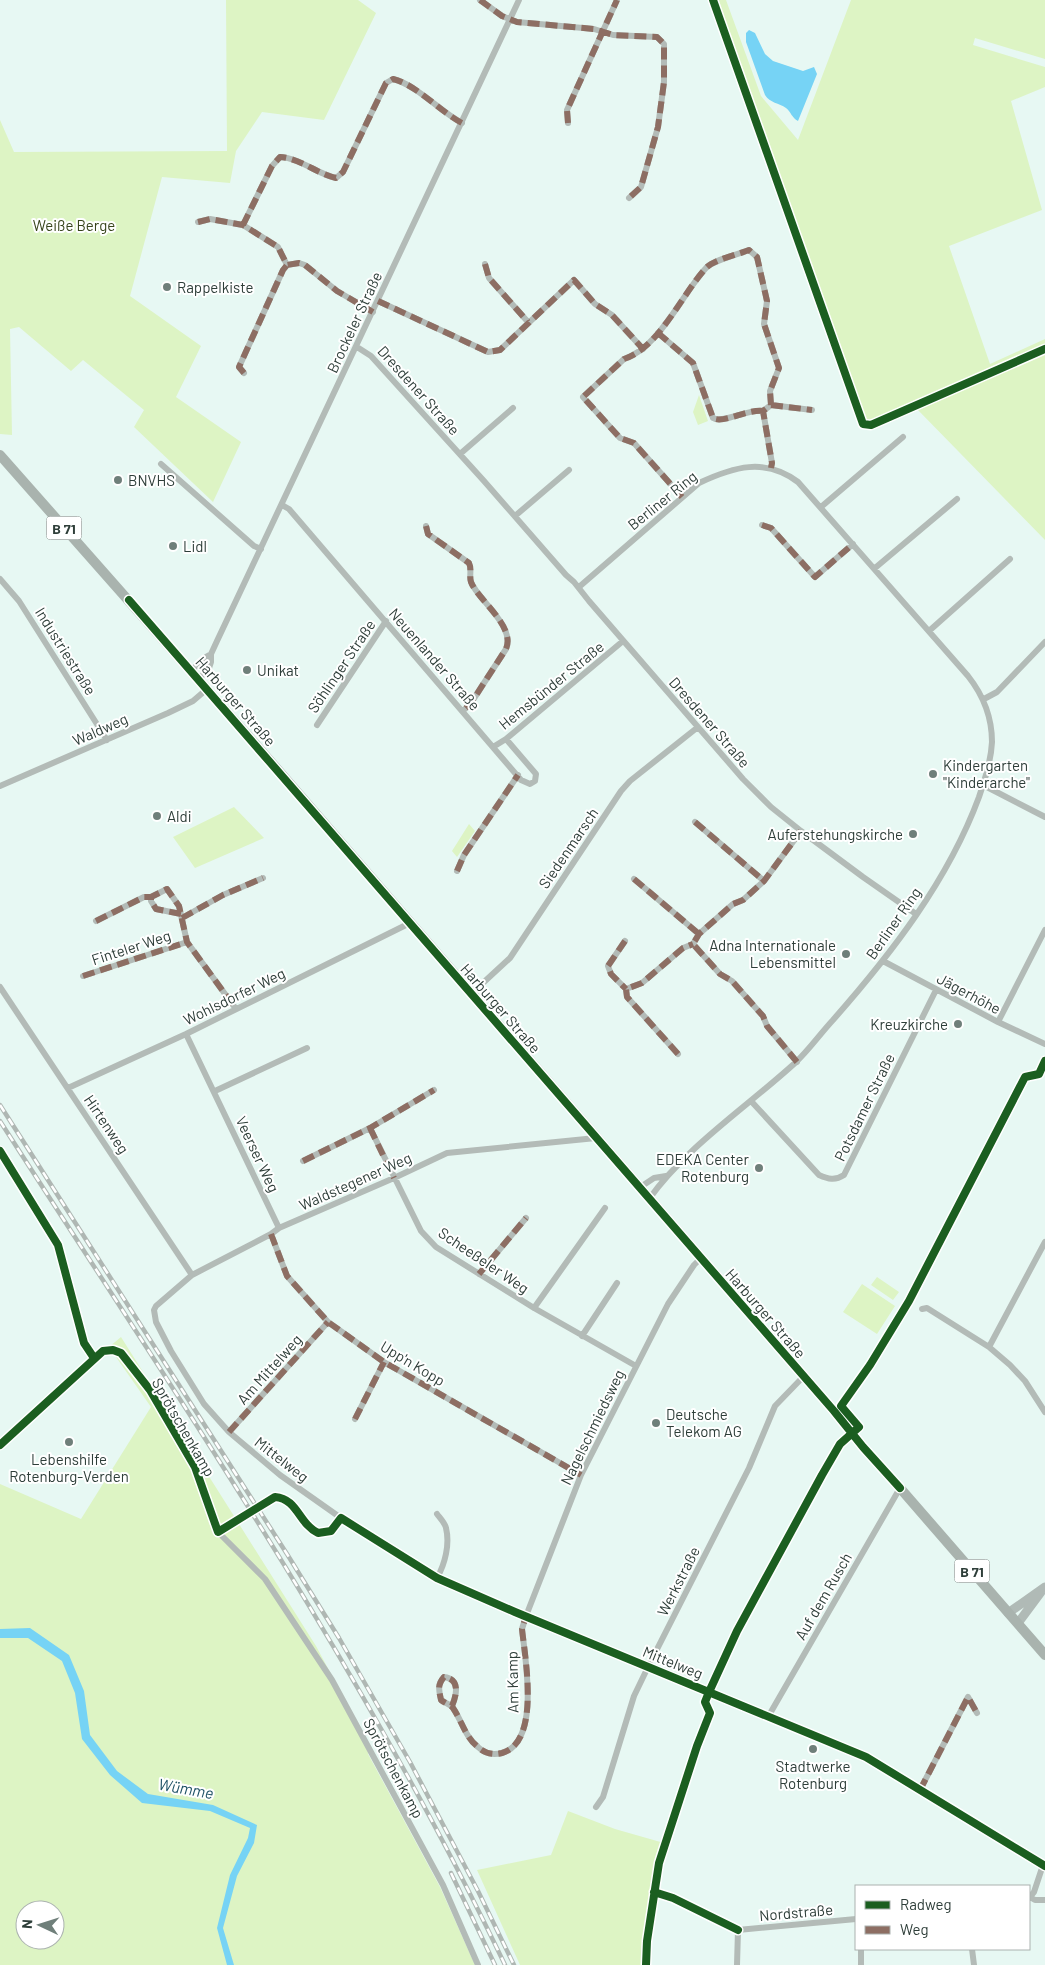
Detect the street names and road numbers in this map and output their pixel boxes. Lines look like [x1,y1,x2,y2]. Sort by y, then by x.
street label: Brockeler Straße [323,269,385,375]
street label: Dresdener Straße [374,342,464,438]
street label: Berliner Ring [624,467,700,533]
road number: B 71 [46,516,82,540]
street label: Industriestraße [32,604,100,698]
street label: Neuenlander Straße [386,604,484,714]
street label: Söhlinger Straße [303,616,379,716]
street label: Hemsbünder Straße [495,637,607,733]
street label: Harburger Straße [192,653,280,749]
street label: Dresdener Straße [666,673,754,771]
street label: Waldweg [70,709,130,749]
street label: Siedenmarsch [534,804,602,892]
street label: Berliner Ring [862,884,924,962]
street label: Finteler Weg [89,926,173,968]
street label: Harburger Straße [457,960,545,1056]
street label: Wohlsdorfer Weg [180,964,288,1028]
street label: Jägerhöhe [934,969,1004,1017]
street label: Potsdamer Straße [830,1050,898,1164]
street label: Hirtenweg [81,1091,133,1157]
street label: Veerser Weg [233,1113,283,1195]
street label: Waldstegener Weg [296,1148,414,1214]
street label: Scheeßeler Weg [435,1223,533,1297]
street label: Harburger Straße [722,1265,810,1361]
street label: Am Mittelweg [233,1330,305,1408]
street label: Upp'n Kopp [377,1337,449,1389]
street label: Nagelschmiedsweg [556,1366,628,1488]
street label: Sprötschenkamp [149,1375,219,1479]
street label: Mittelweg [252,1432,312,1486]
street label: Werkstraße [653,1543,703,1619]
street label: Auf dem Rusch [791,1549,855,1643]
road number: B 71 [954,1560,990,1582]
street label: Mittelweg [640,1642,706,1682]
street label: Am Kamp [502,1651,522,1713]
street label: Sprötschenkamp [360,1715,428,1821]
street label: Nordstraße [758,1900,834,1924]

